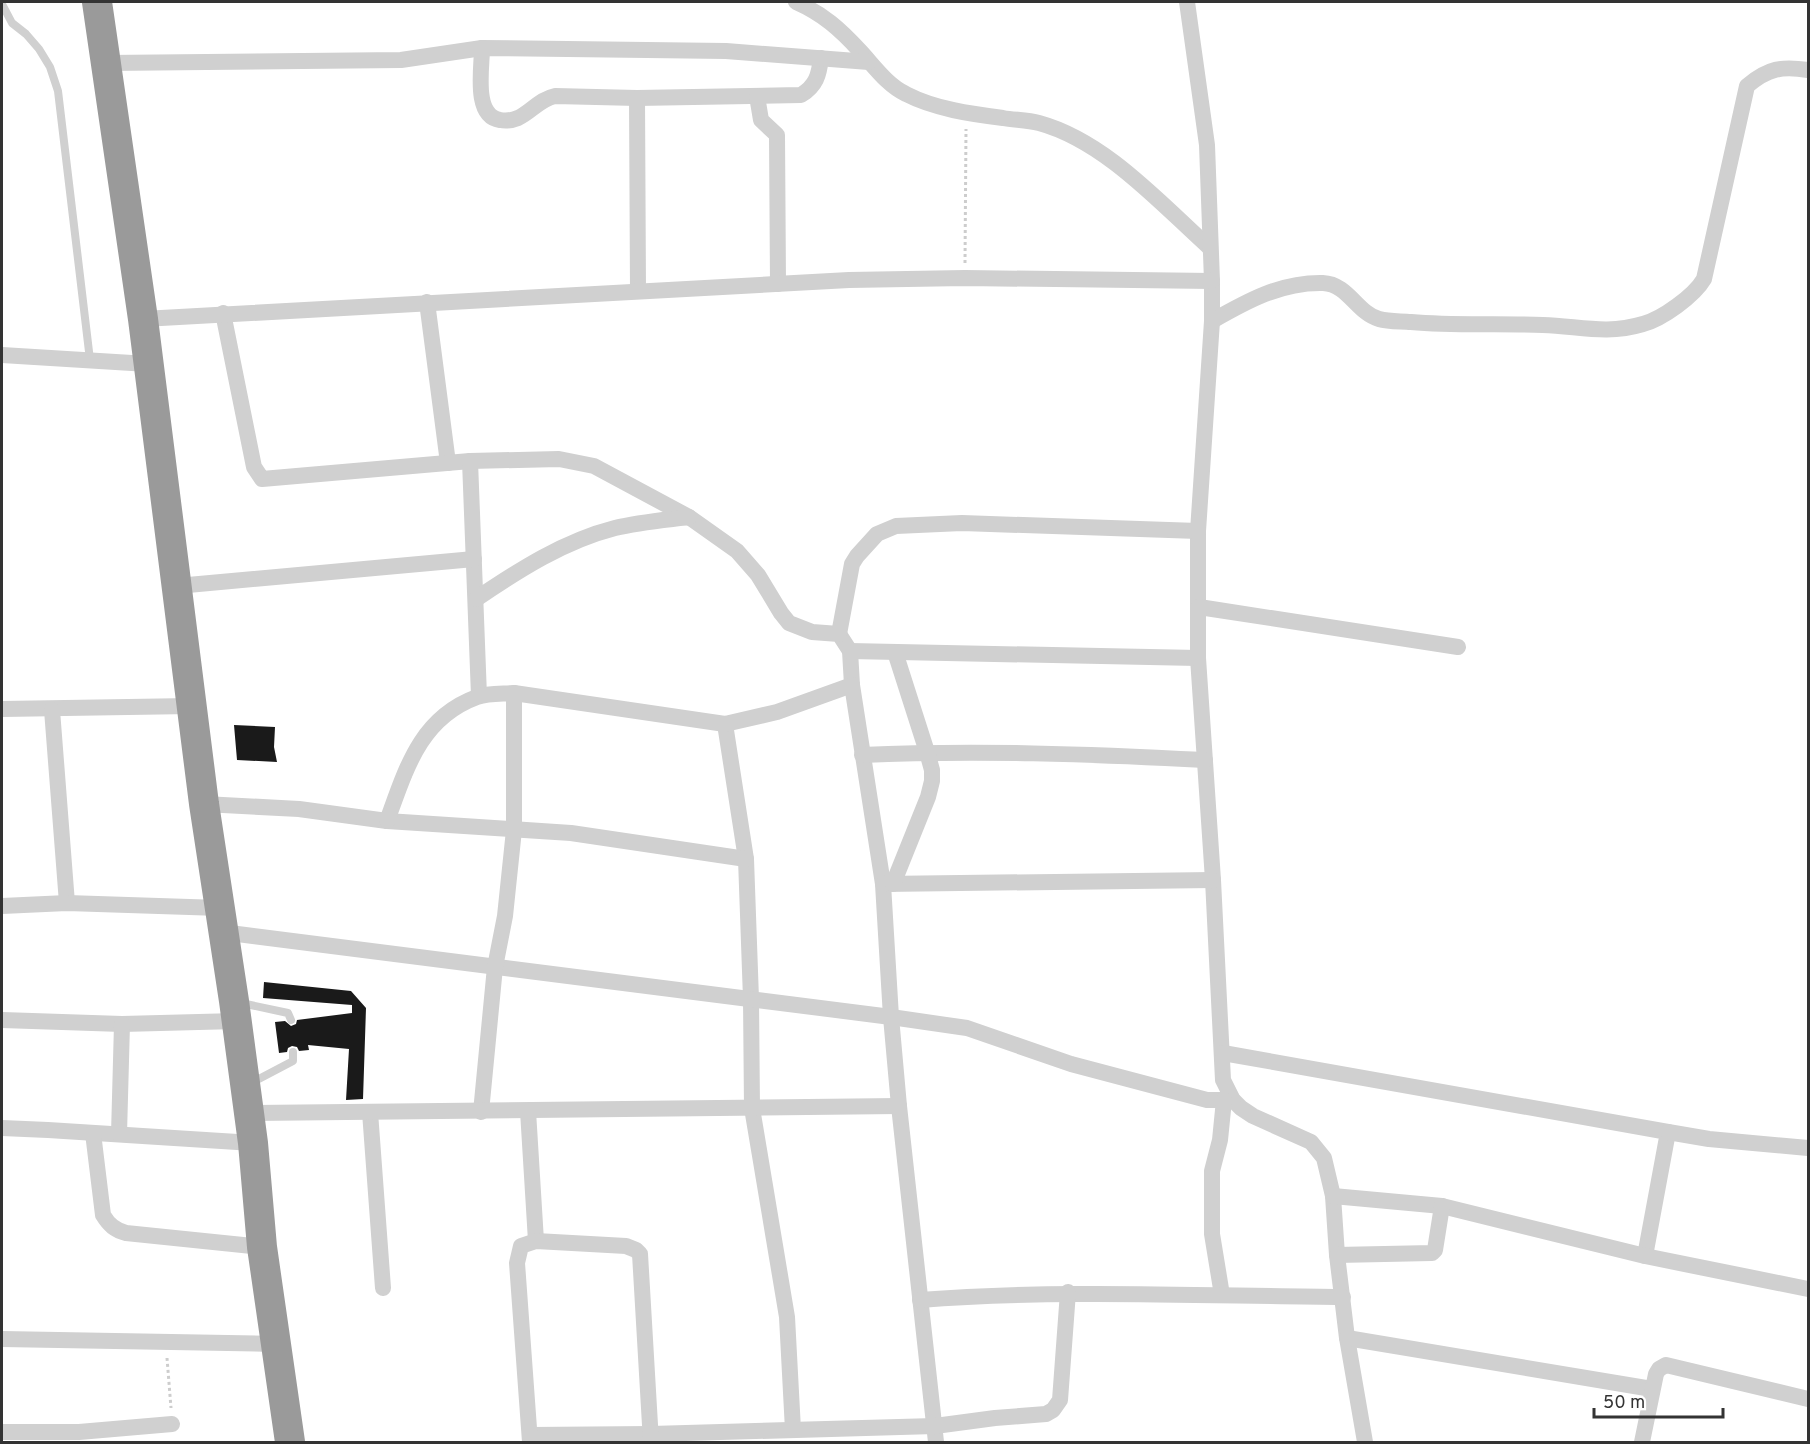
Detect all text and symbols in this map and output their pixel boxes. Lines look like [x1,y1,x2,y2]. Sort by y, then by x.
scale bar [1594,1381,1723,1419]
text: 50 m [1603,1392,1645,1415]

